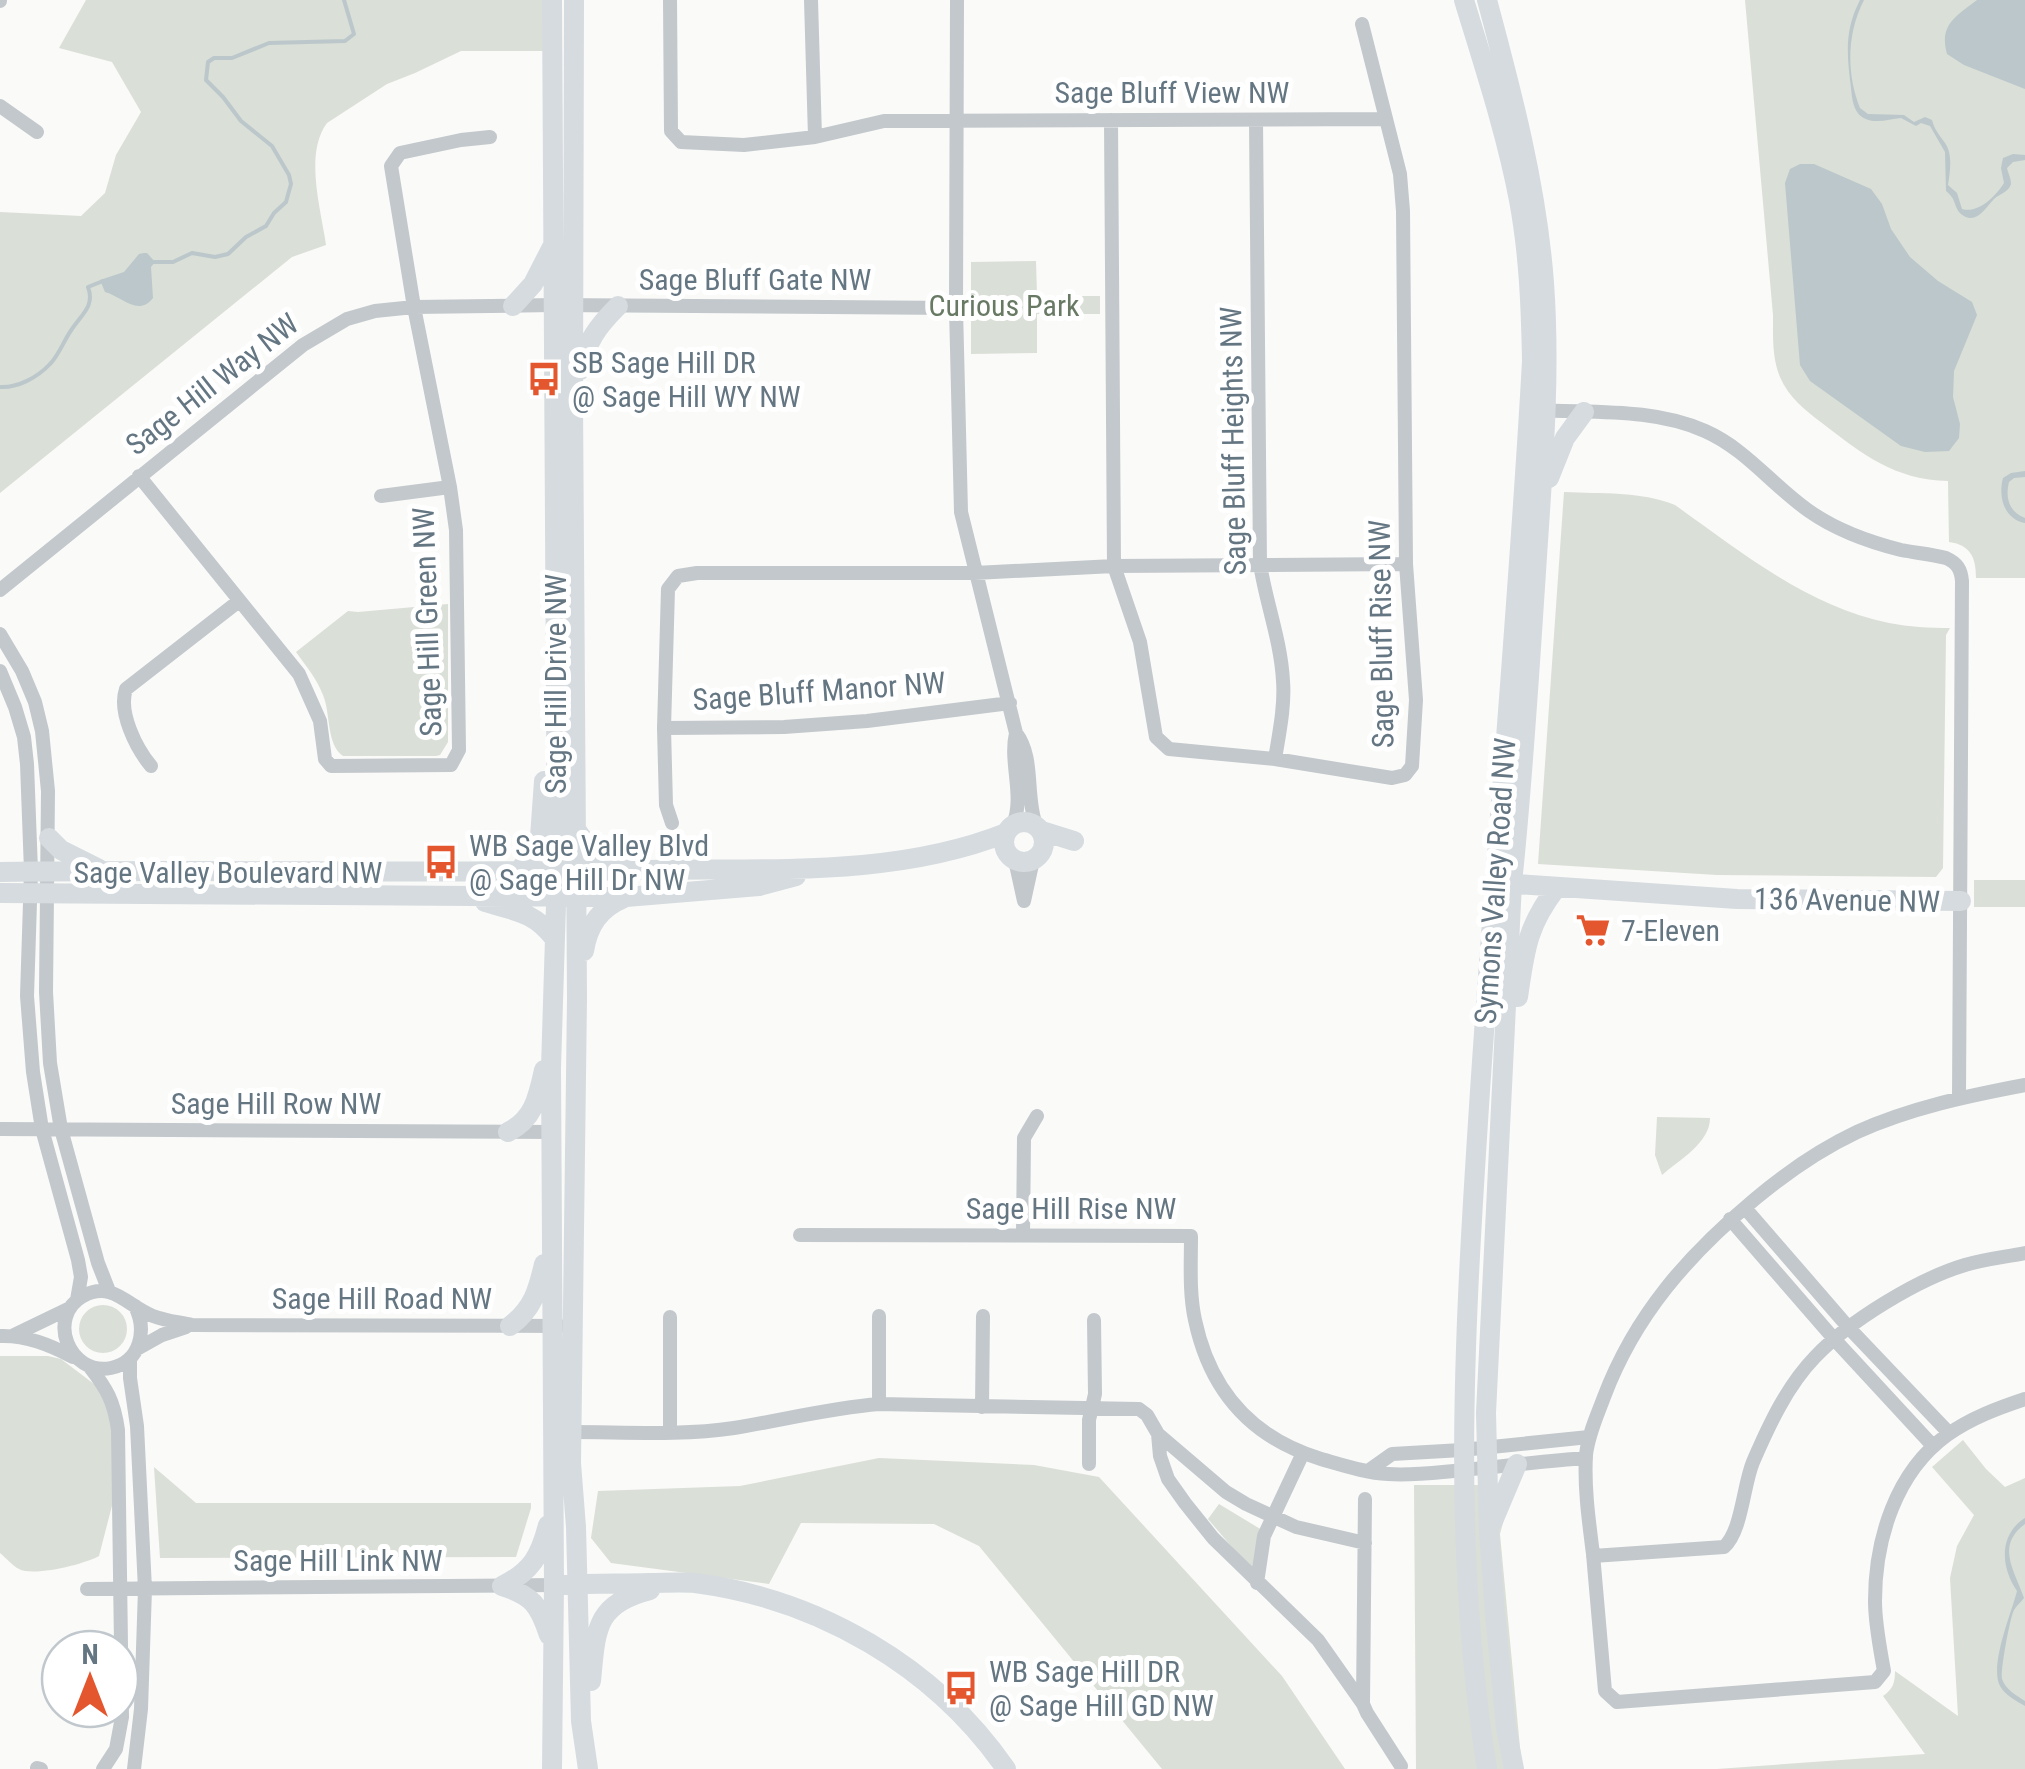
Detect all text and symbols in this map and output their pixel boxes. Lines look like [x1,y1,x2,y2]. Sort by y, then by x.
street label: Sage Bluff View NW [1055,75,1290,110]
street label: Sage Bluff Gate NW [639,262,871,297]
park label: Curious Park [928,288,1080,323]
street label: Sage Hill Way NW [119,306,305,462]
street label: Sage Bluff Heights NW [1213,306,1253,576]
place label: SB Sage Hill DR @ Sage Hill WY NW [572,345,801,414]
bus stop icon: SB Sage Hill DR @ Sage Hill WY NW [525,360,563,398]
street label: Sage Hill Green NW [406,507,448,737]
street label: Sage Bluff Rise NW [1362,519,1400,748]
street label: Sage Hill Drive NW [538,574,573,794]
street label: Sage Bluff Manor NW [691,665,947,717]
street label: Symons Valley Road NW [1468,737,1522,1025]
place label: WB Sage Valley Blvd @ Sage Hill Dr NW [469,828,709,897]
bus stop icon: WB Sage Valley Blvd @ Sage Hill Dr NW [422,843,460,881]
street label: Sage Valley Boulevard NW [74,855,383,890]
street label: 136 Avenue NW [1754,881,1940,919]
supermarket icon: 7-Eleven [1574,911,1612,949]
place label: 7-Eleven [1621,913,1720,948]
street label: Sage Hill Row NW [171,1086,381,1121]
street label: Sage Hill Rise NW [966,1191,1176,1226]
street label: Sage Hill Road NW [272,1281,492,1316]
street label: Sage Hill Link NW [233,1543,443,1578]
north arrow [40,1629,140,1729]
text: N [81,1638,99,1671]
place label: WB Sage Hill DR @ Sage Hill GD NW [989,1654,1214,1723]
bus stop icon: WB Sage Hill DR @ Sage Hill GD NW [942,1669,980,1707]

